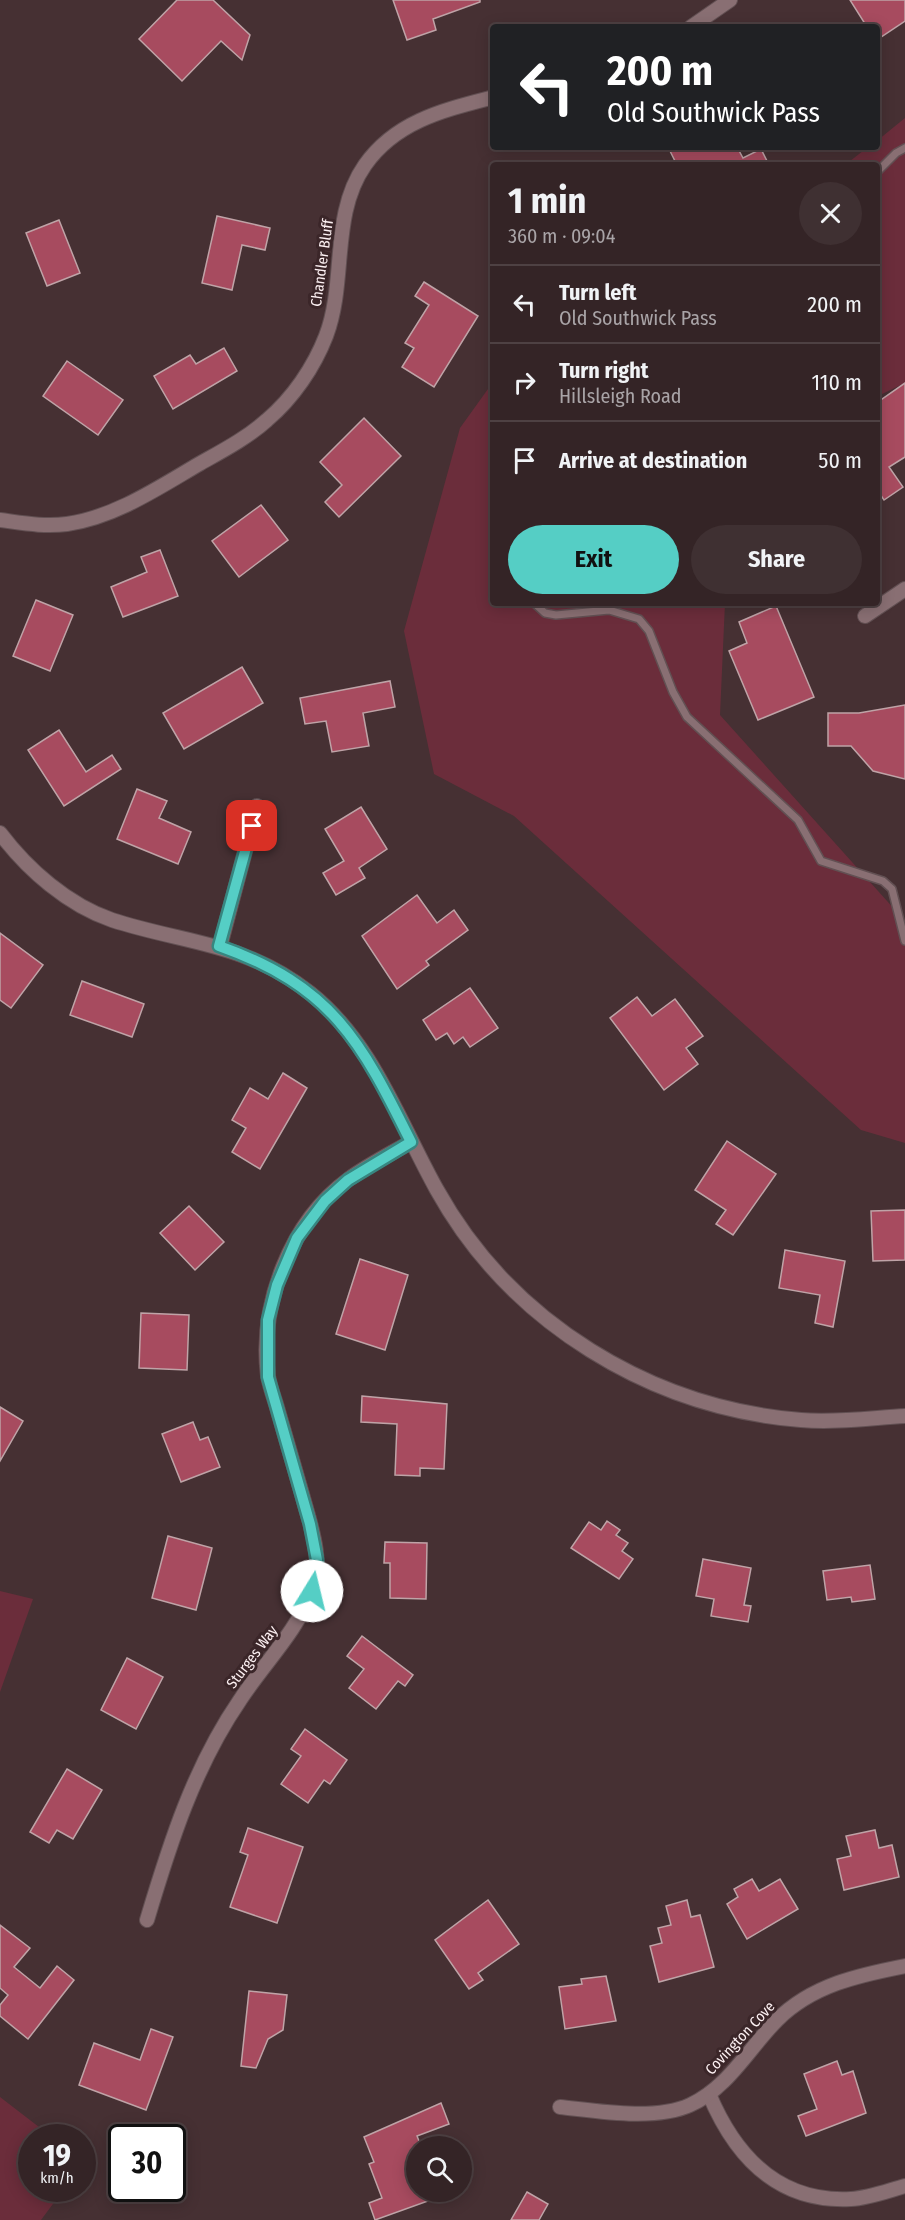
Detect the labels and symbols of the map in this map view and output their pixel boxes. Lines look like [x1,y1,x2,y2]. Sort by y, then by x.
street label: Chandler Bluff [307,217,337,308]
pin [226,800,277,851]
position arrow [280,1559,344,1623]
street label: Sturges Way [223,1622,282,1692]
street label: Covington Cove [701,1998,779,2078]
speed limit sign: 30 [108,2124,186,2202]

